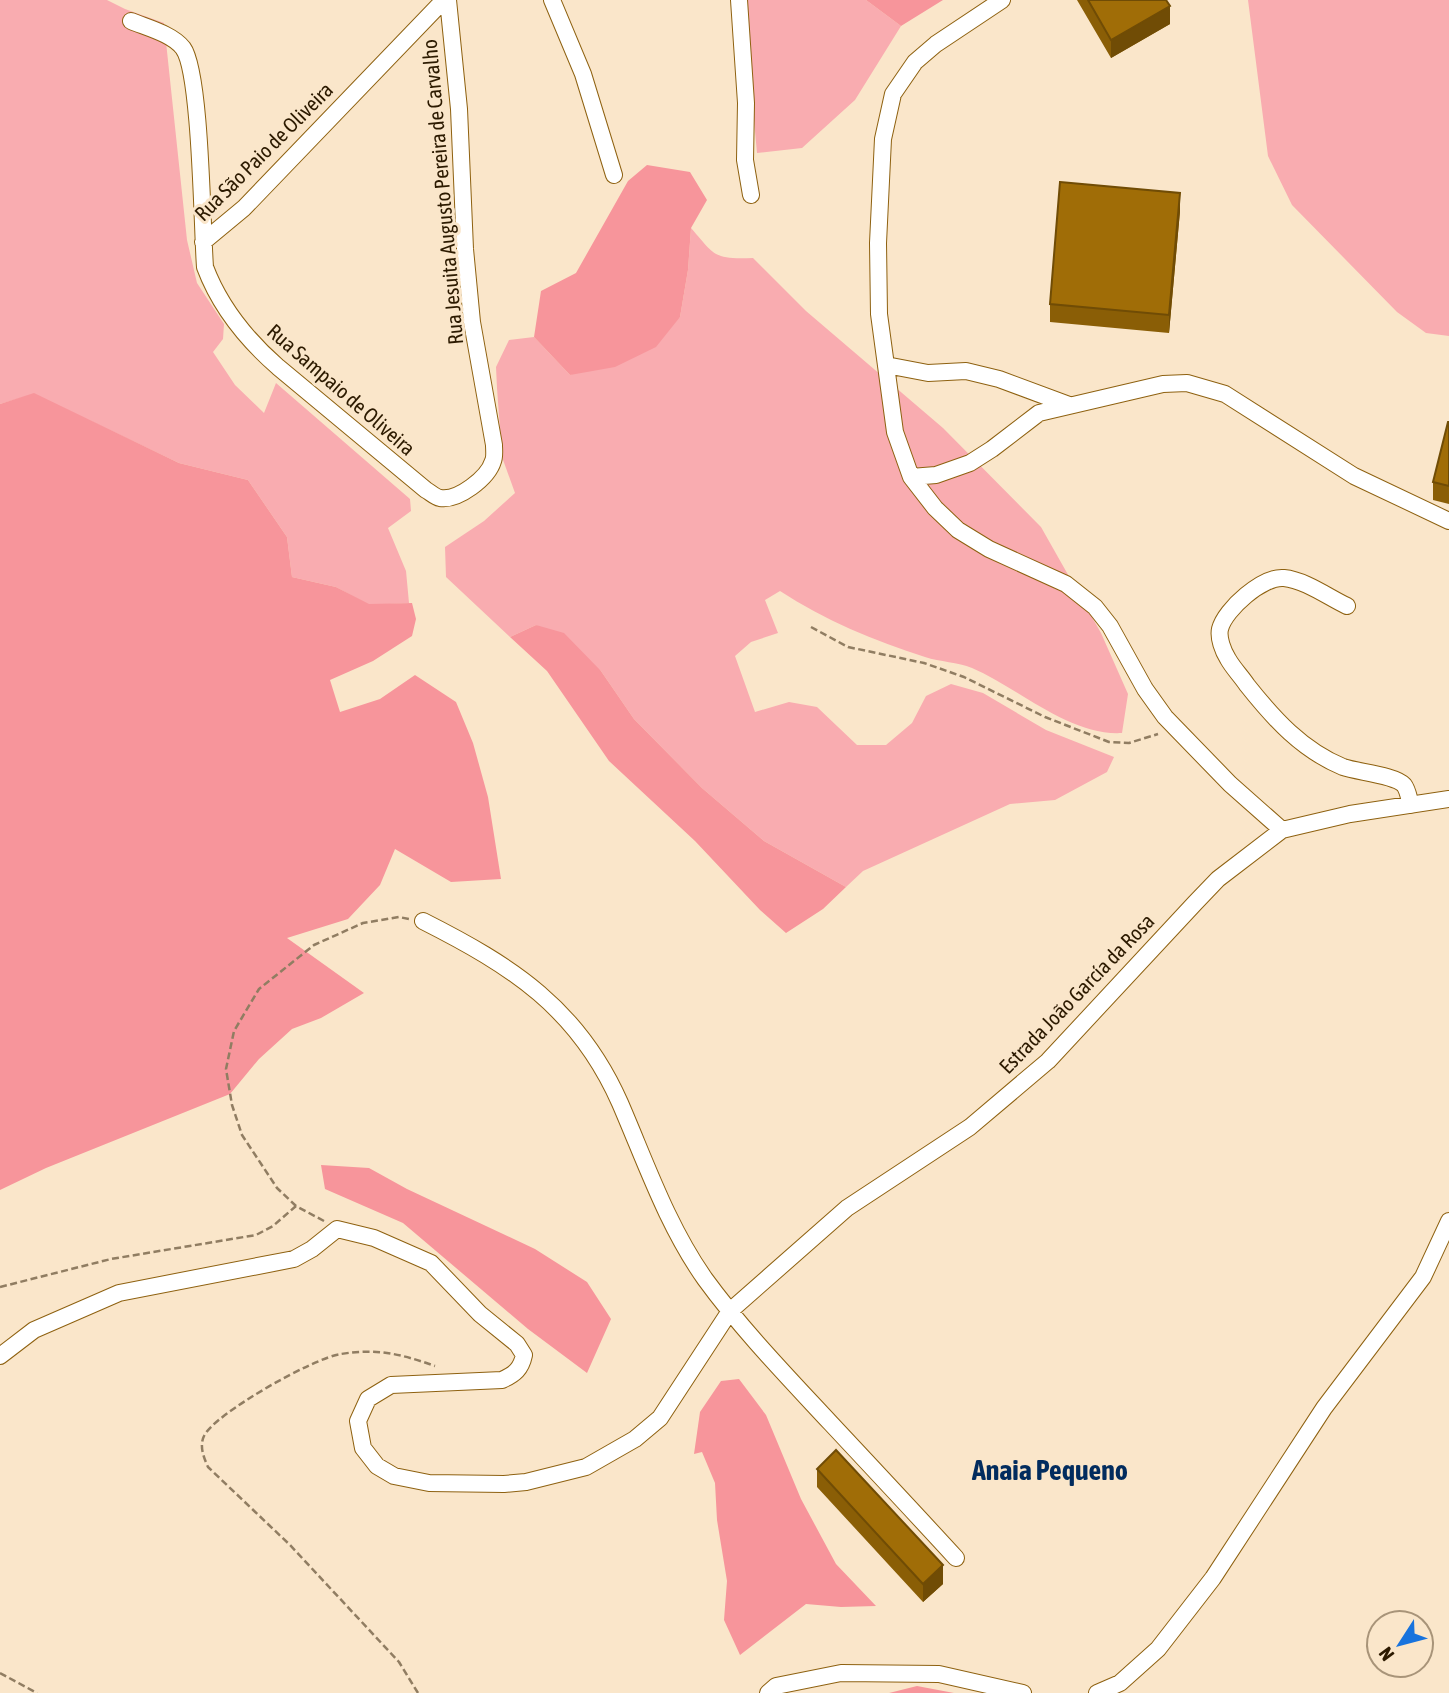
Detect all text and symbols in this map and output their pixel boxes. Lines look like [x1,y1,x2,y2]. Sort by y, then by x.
street label: Rua Jesuita Augusto Pereira de Carvalho [417,38,467,346]
street label: Rua São Paio de Oliveira [189,77,337,225]
street label: Rua Sampaio de Oliveira [263,319,420,460]
street label: Estrada João García da Rosa [994,909,1159,1078]
district label: Anaia Pequeno [971,1454,1128,1486]
north arrow [1365,1609,1435,1679]
text: N [1374,1643,1398,1665]

